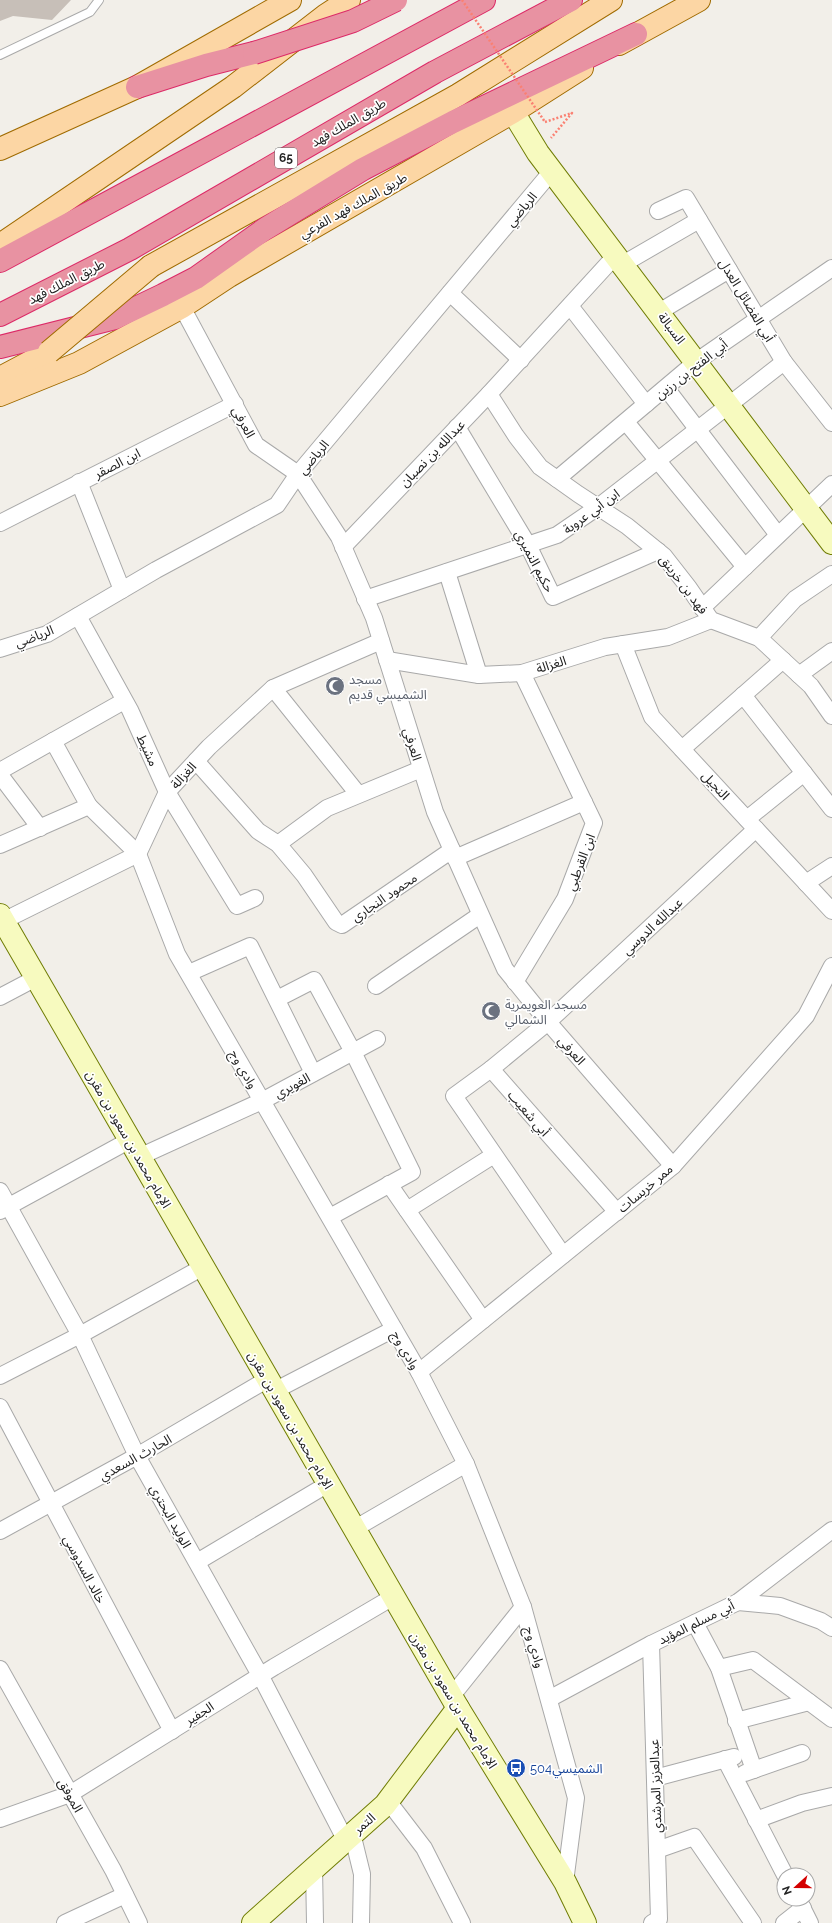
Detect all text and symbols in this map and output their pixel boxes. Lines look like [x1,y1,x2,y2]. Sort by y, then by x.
street label: طريق الملك فهد [308,95,389,151]
road number: 65 [275,148,297,168]
street label: طريق الملك فهد الفرعي [297,169,411,244]
street label: الرياضي [503,189,542,231]
street label: طريق الملك فهد [25,256,108,308]
street label: أبي الفضائل العدل [713,256,778,346]
street label: السبالة [655,310,688,347]
street label: أبي الفتح بن رزين [652,336,732,405]
street label: العرفي [226,404,258,442]
street label: عبدالله بن نصبان [397,416,469,491]
street label: الرياضي [295,437,334,479]
street label: ابن الصقر [91,445,143,483]
street label: ابن أبي عروبة [560,485,624,539]
street label: حكيم النميري [509,528,557,597]
street label: فهد بن خرينق [656,552,711,618]
street label: الرياضي [13,622,57,653]
street label: الغزالة [534,653,568,676]
place label: مسجد الشميسي قديم [349,672,427,705]
mosque icon: مسجد الشميسي قديم [324,675,346,697]
street label: العرفي [398,726,425,763]
street label: مشيط [134,732,161,769]
street label: الغزالة [167,759,199,792]
street label: النجيل [698,768,733,803]
street label: ابن القرطبي [563,832,601,894]
street label: محمود النجاري [349,870,422,927]
street label: عبدالله الدوسي [619,894,688,960]
place label: مسجد العويمرية الشمالي [505,997,587,1030]
mosque icon: مسجد العويمرية الشمالي [480,1000,502,1022]
street label: العرفي [553,1033,588,1070]
street label: وادي وج [224,1047,261,1093]
street label: الإمام محمد بن سعود بن مقرن [81,1068,174,1212]
street label: الغويري [272,1070,314,1104]
street label: أبي شعيب [502,1087,553,1141]
street label: ممر خريسات [615,1161,676,1216]
street label: وادي وج [386,1328,423,1374]
street label: الإمام محمد بن سعود بن مقرن [243,1349,336,1493]
street label: الحارث السعدي [96,1431,176,1486]
street label: الوليد البحتري [144,1482,194,1552]
street label: خالد السدوسي [58,1533,109,1608]
street label: أبي مسلم المؤيد [655,1597,738,1650]
street label: وادي وج [519,1625,548,1671]
street label: الإمام محمد بن سعود بن مقرن [405,1629,500,1772]
street label: الجفير [181,1699,216,1729]
street label: عبدالعزيز المرشدي [646,1738,668,1833]
bus stop icon: الشميسي504 [505,1757,527,1779]
place label: الشميسي504 [530,1761,603,1779]
street label: الموفق [54,1776,86,1815]
street label: التمر [350,1810,378,1838]
north arrow [776,1867,816,1907]
text: N [780,1884,795,1897]

